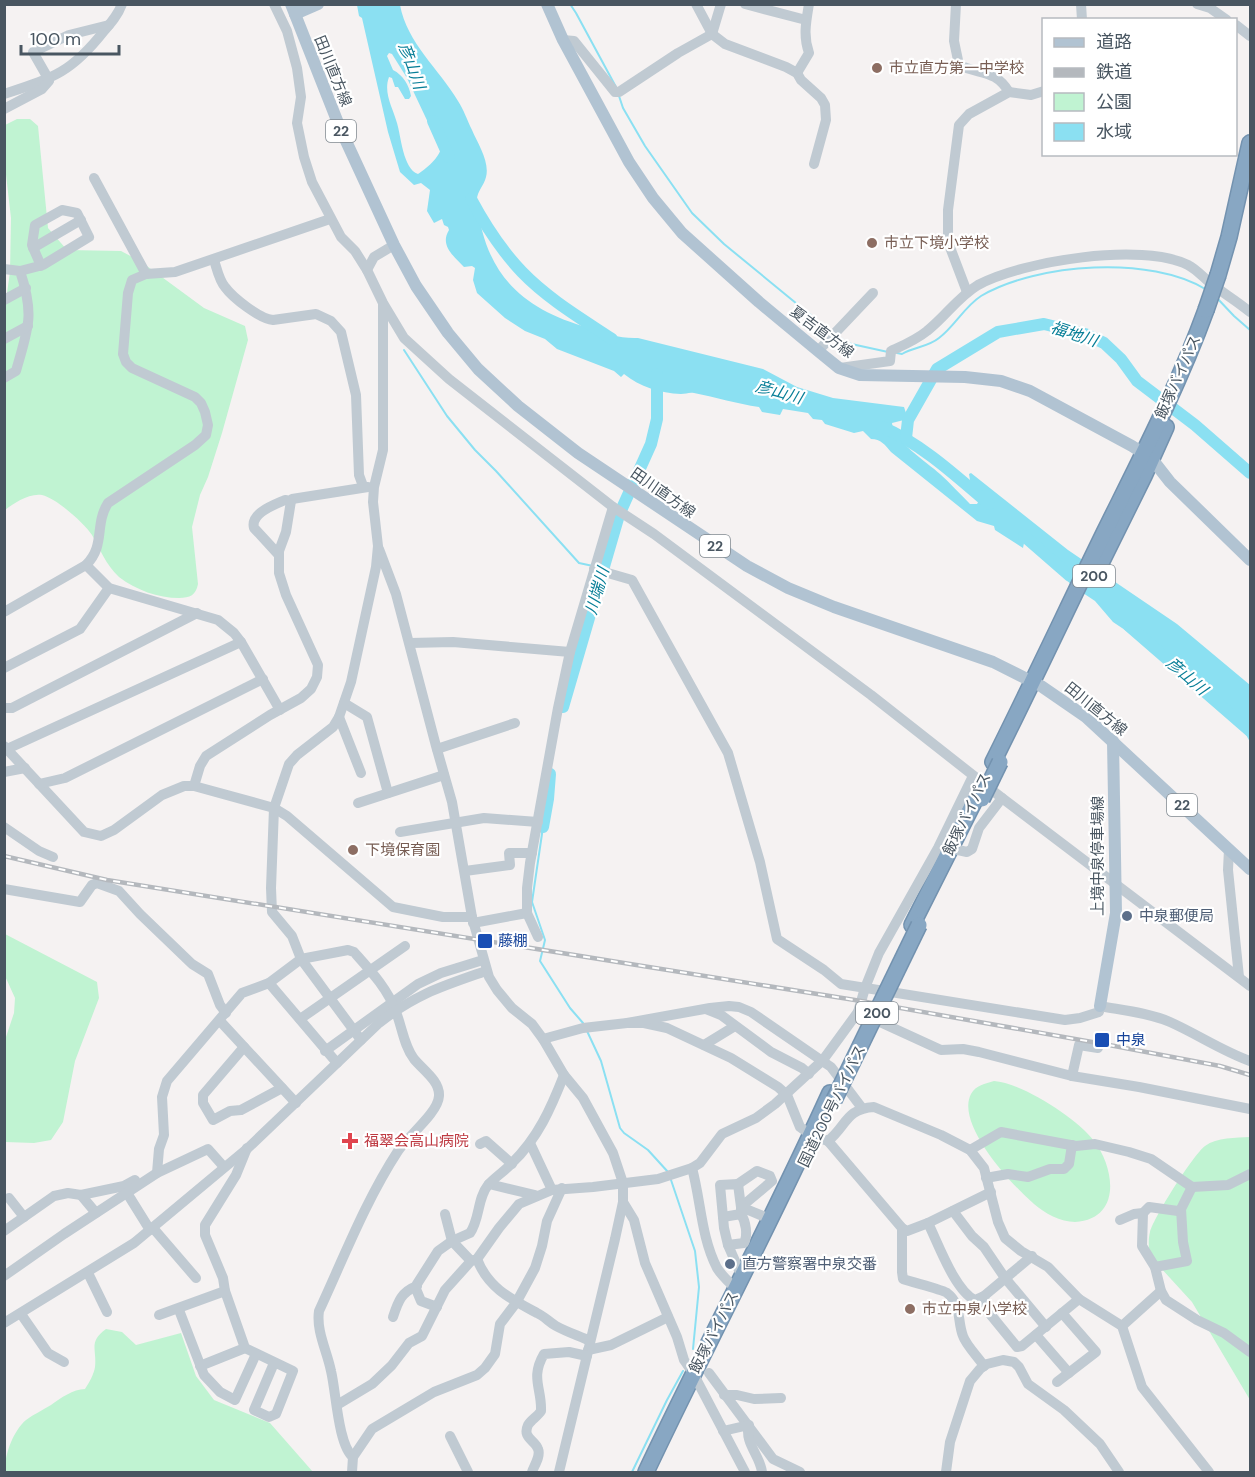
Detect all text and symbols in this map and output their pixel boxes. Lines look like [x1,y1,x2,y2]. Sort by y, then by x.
scale bar [21,18,118,56]
legend [1042,18,1237,156]
text: 100 m [30,27,81,51]
text: 道路 [1096,30,1132,54]
street label: 田川直方線 [310,32,356,110]
water label: 彦山川 [394,40,431,94]
place label: 市立直方第一中学校 [889,58,1024,78]
text: 鉄道 [1096,60,1132,84]
marker: 市立直方第一中学校 [870,61,884,75]
text: 公園 [1096,90,1132,114]
road number: 22 [326,120,356,142]
text: 水域 [1096,120,1132,144]
place label: 市立下境小学校 [884,233,989,253]
marker: 市立下境小学校 [865,236,879,250]
street label: 夏吉直方線 [786,301,858,363]
water label: 福地川 [1048,317,1102,352]
street label: 飯塚バイパス [1151,332,1205,422]
water label: 彦山川 [753,375,807,409]
street label: 田川直方線 [627,463,699,523]
road number: 22 [700,535,730,557]
water label: 川端川 [580,563,614,617]
road number: 200 [1073,565,1115,587]
water label: 彦山川 [1162,652,1214,701]
street label: 田川直方線 [1061,678,1131,740]
street label: 飯塚バイパス [938,769,996,859]
road number: 22 [1167,794,1197,816]
street label: 上境中泉停車場線 [1088,796,1108,916]
place label: 下境保育園 [365,840,440,860]
marker: 下境保育園 [346,843,360,857]
place label: 中泉郵便局 [1139,906,1214,926]
marker: 中泉郵便局 [1120,909,1134,923]
place label: 藤棚 [498,931,528,951]
marker: 藤棚 [476,932,494,950]
road number: 200 [856,1002,898,1024]
place label: 中泉 [1116,1030,1146,1050]
marker: 中泉 [1093,1031,1111,1049]
street label: 国道200号バイパス [794,1042,870,1170]
place label: 福翠会高山病院 [364,1131,469,1151]
marker: 福翠会高山病院 [341,1132,359,1150]
place label: 直方警察署中泉交番 [742,1254,877,1274]
marker: 直方警察署中泉交番 [723,1257,737,1271]
street label: 飯塚バイパス [685,1287,743,1377]
place label: 市立中泉小学校 [922,1299,1027,1319]
marker: 市立中泉小学校 [903,1302,917,1316]

